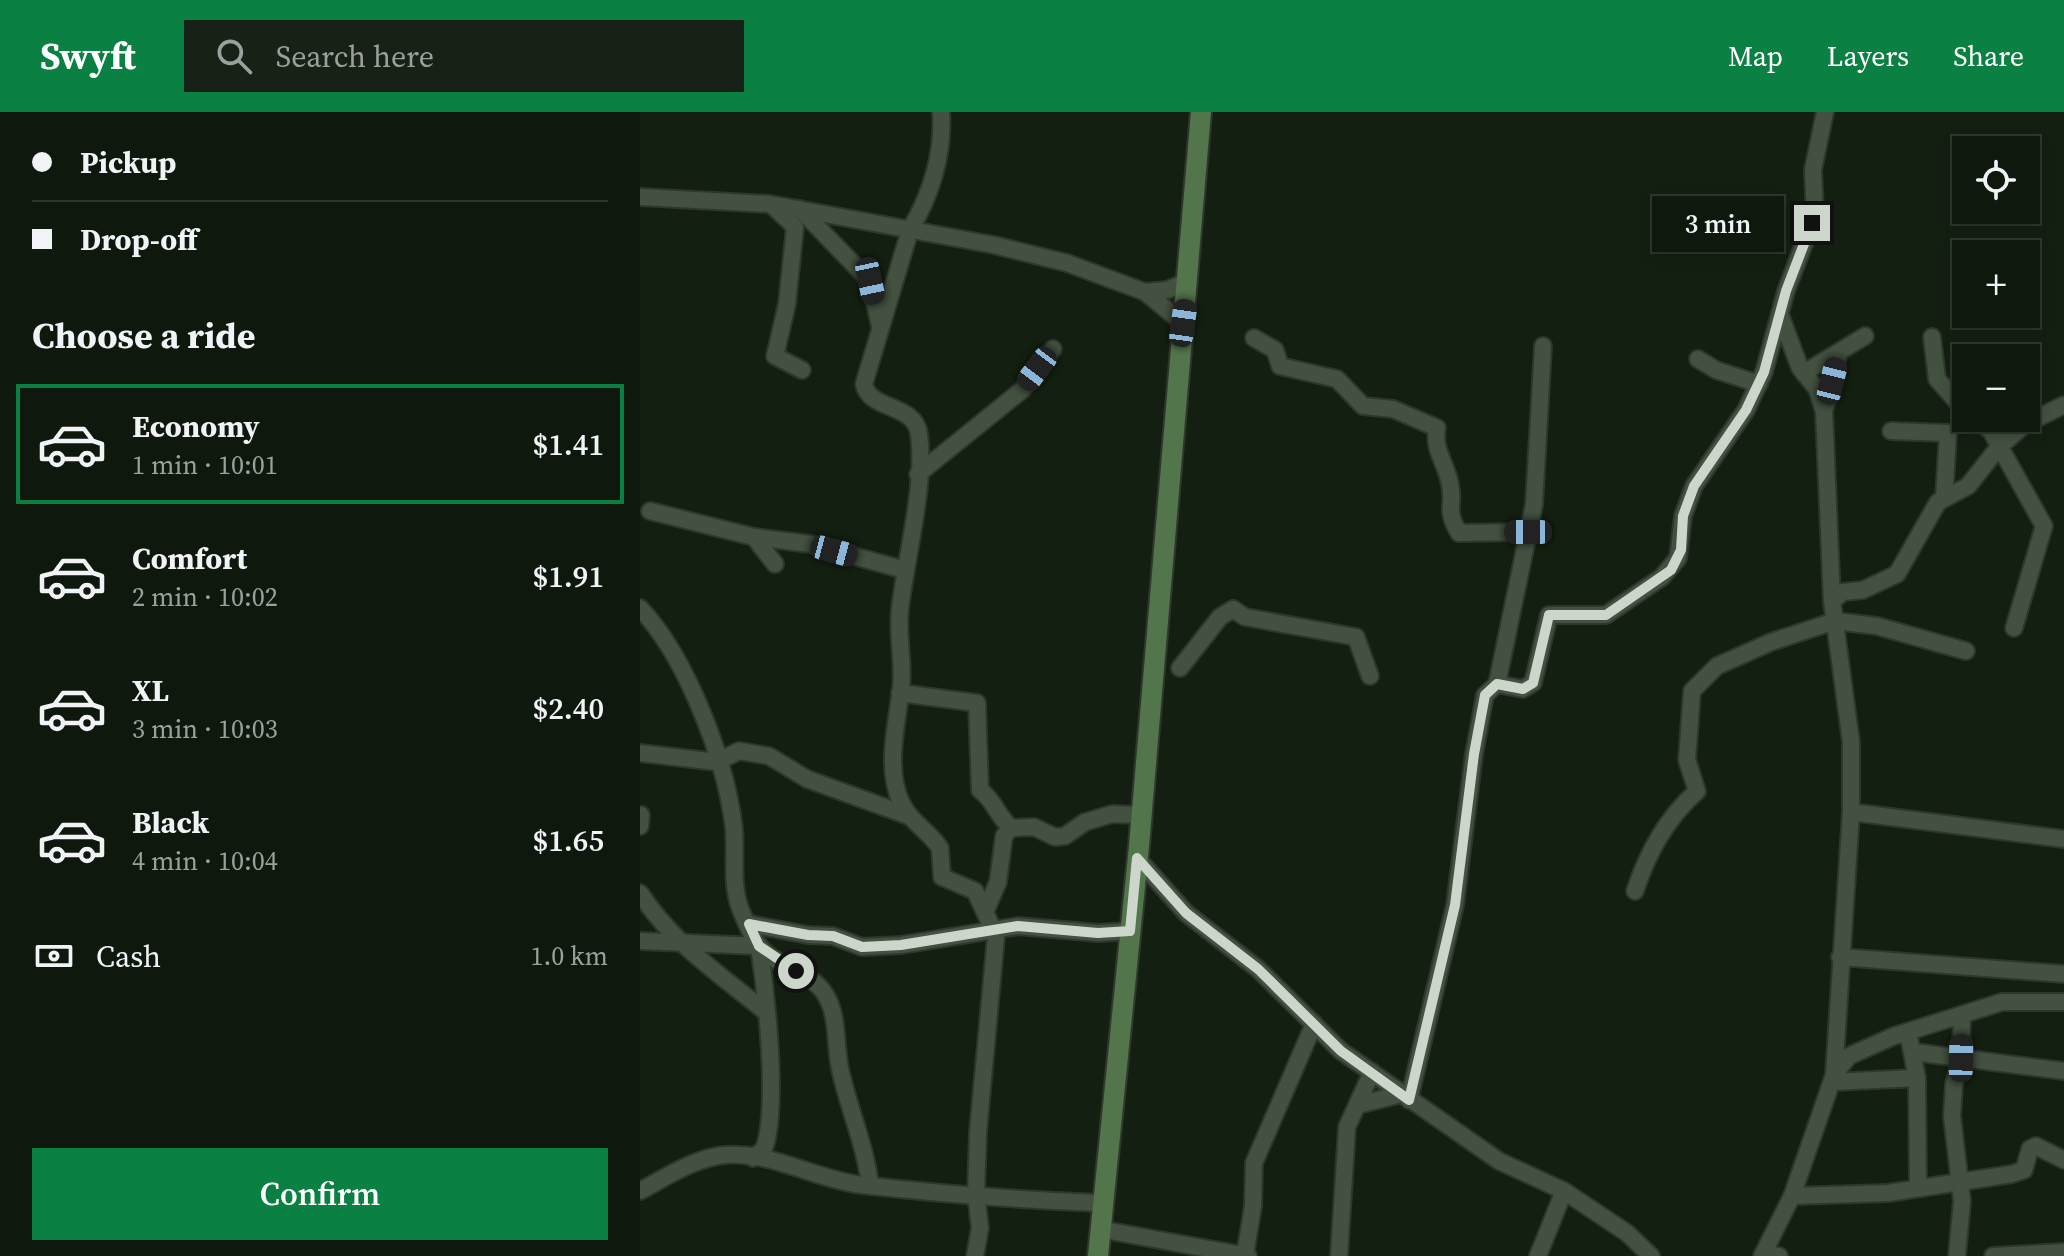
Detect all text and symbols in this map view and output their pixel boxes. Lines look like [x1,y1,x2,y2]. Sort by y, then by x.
search box [184,20,744,92]
text: Swyft [40,30,136,82]
icon: search [212,34,256,78]
text: Search here [276,36,434,77]
text: Map [1728,37,1783,75]
text: Layers [1827,37,1909,75]
text: Share [1953,37,2024,75]
map controls [1952,136,2040,432]
button: locate [1952,136,2040,224]
text: Pickup [80,142,176,183]
callout: 3 min [1652,195,1784,251]
route end [1794,205,1830,241]
text: 3 min [1685,206,1751,242]
text: Drop-off [80,219,198,260]
button: + [1952,240,2040,328]
car [853,255,887,307]
car [1168,298,1198,348]
text: Choose a ride [32,311,255,360]
car [1013,343,1061,395]
button: − [1952,344,2040,432]
car [1815,355,1849,407]
text: Economy [132,406,260,447]
icon: car [36,408,108,480]
text: $1.41 [533,424,604,465]
text: 1 min · 10:01 [132,447,278,483]
car [1504,520,1552,544]
car [808,533,860,569]
text: Comfort [132,538,247,579]
icon: car [36,540,108,612]
text: $1.91 [533,556,604,597]
text: 2 min · 10:02 [132,579,278,615]
text: XL [132,670,169,711]
icon: car [36,672,108,744]
text: $2.40 [533,688,604,729]
text: 3 min · 10:03 [132,711,278,747]
text: Black [132,802,209,843]
icon: car [36,804,108,876]
text: $1.65 [533,820,604,861]
text: 4 min · 10:04 [132,843,278,879]
icon: cash [32,934,76,978]
text: Cash [96,936,161,977]
text: 1.0 km [530,938,608,974]
route start [778,953,814,989]
car [1949,1034,1973,1082]
button: Confirm [32,1148,608,1240]

